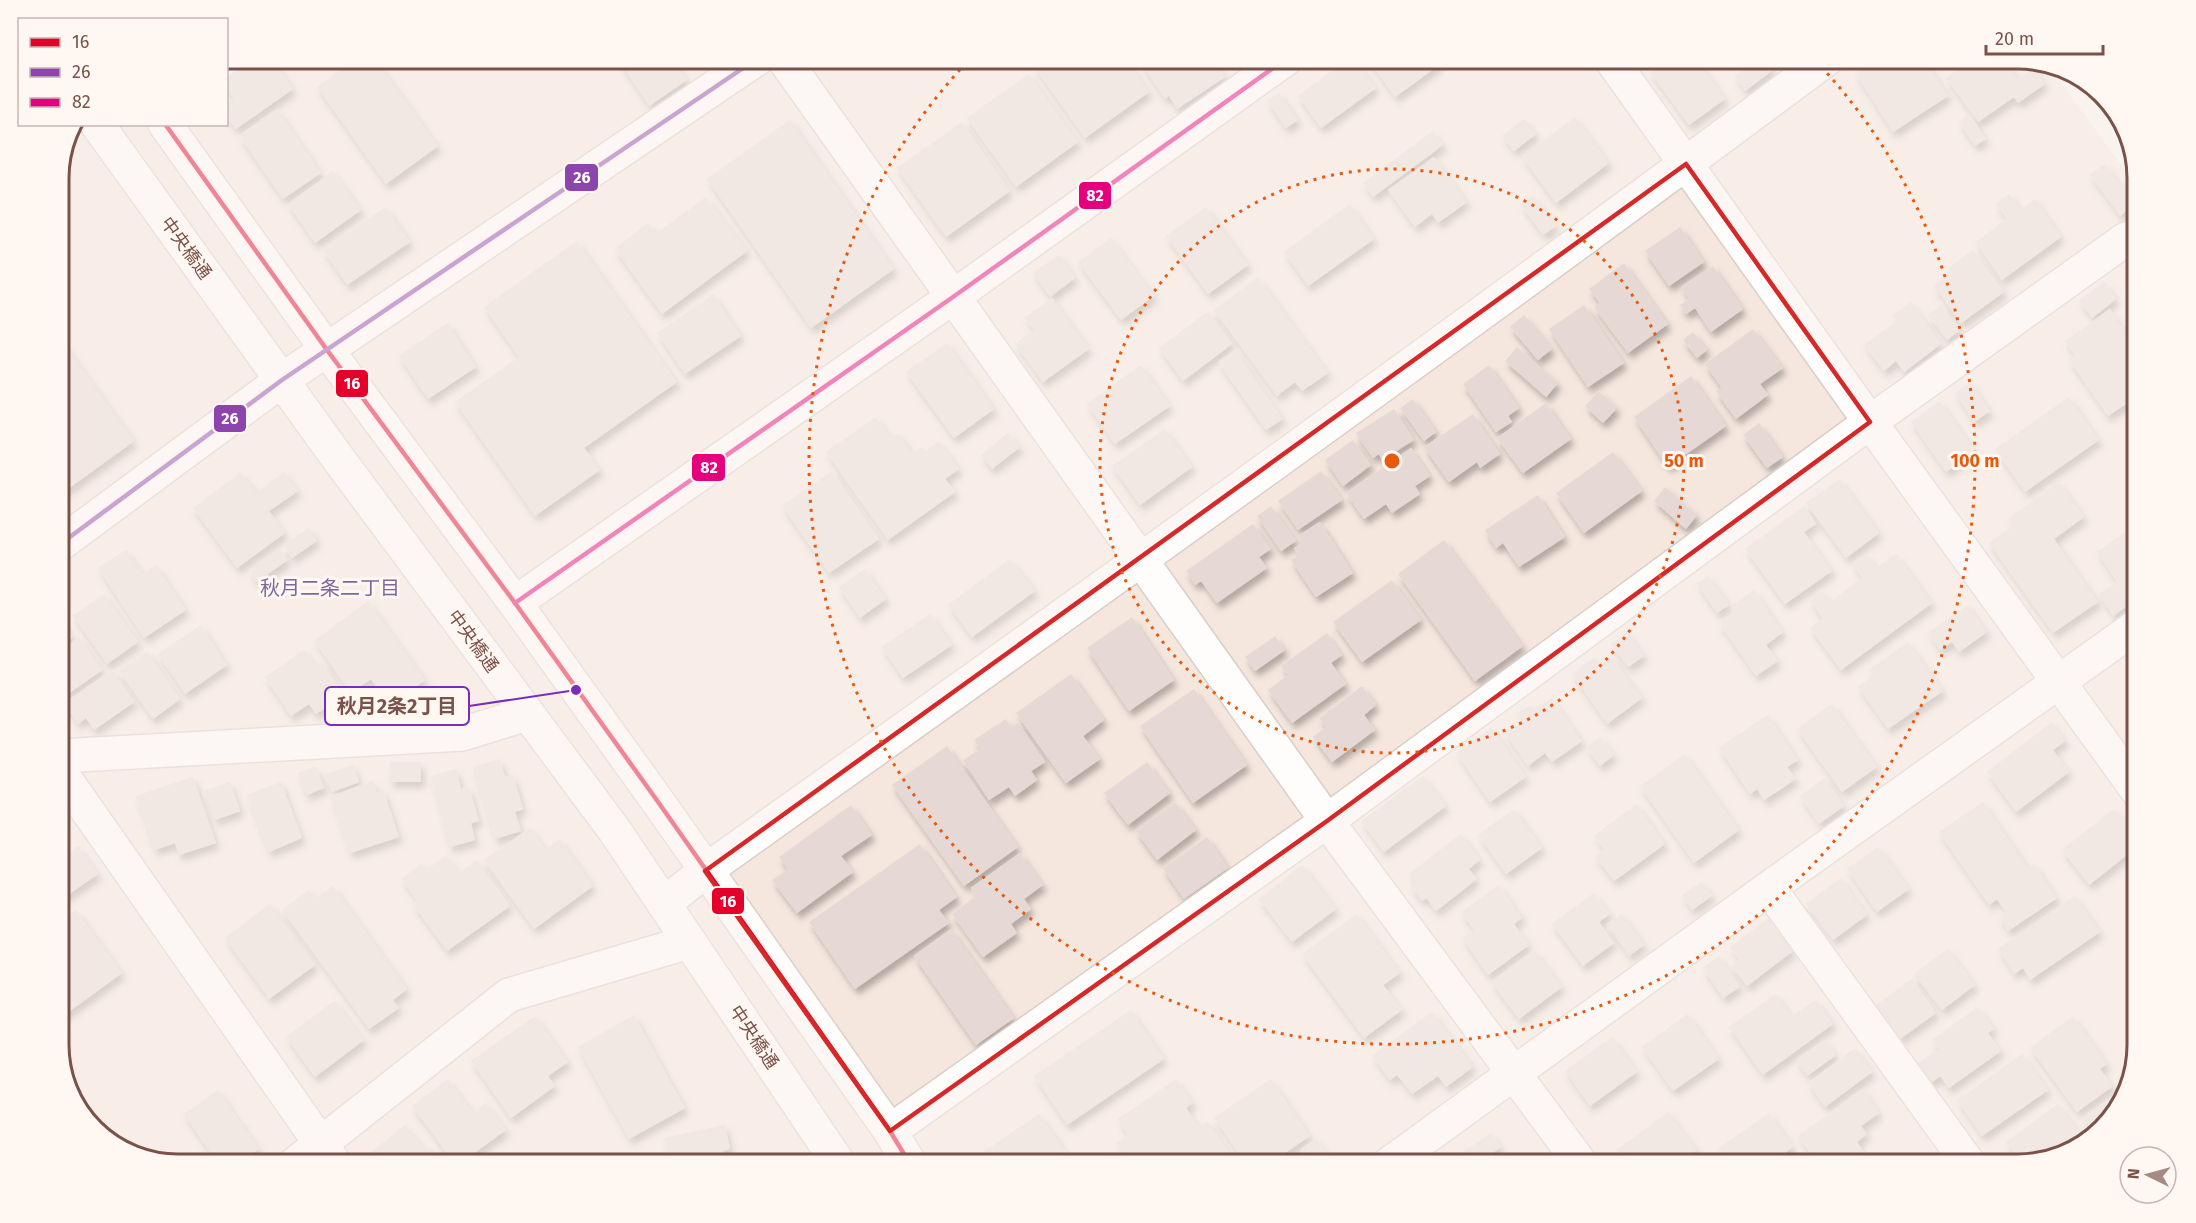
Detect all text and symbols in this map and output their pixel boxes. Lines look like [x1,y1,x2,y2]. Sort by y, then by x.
legend [18,18,228,126]
scale bar [1986,18,2103,56]
text: 20 m [1995,28,2034,50]
text: 16 [72,31,89,53]
text: 26 [72,61,91,83]
text: 82 [72,91,91,113]
line badge: 26 [564,163,599,192]
text: 26 [573,168,591,187]
line badge: 82 [1078,181,1112,210]
text: 82 [1086,186,1104,205]
street label: 中央橋通 [156,212,216,284]
line badge: 16 [335,369,369,398]
text: 16 [344,374,360,393]
line badge: 26 [213,404,247,433]
text: 26 [221,409,239,428]
text: 50 m [1664,450,1704,472]
text: 100 m [1951,450,1999,472]
centre of rings [1382,451,1402,471]
line badge: 82 [691,453,726,482]
text: 82 [700,458,718,477]
district label: 秋月二条二丁目 [260,576,400,600]
street label: 中央橋通 [443,605,503,677]
callout: 秋月2条2丁目 [325,687,469,725]
text: 秋月2条2丁目 [337,694,457,718]
line badge: 16 [711,887,745,915]
text: 16 [720,892,736,911]
street label: 中央橋通 [725,1001,783,1073]
north arrow [2118,1145,2178,1205]
text: N [2124,1168,2143,1180]

